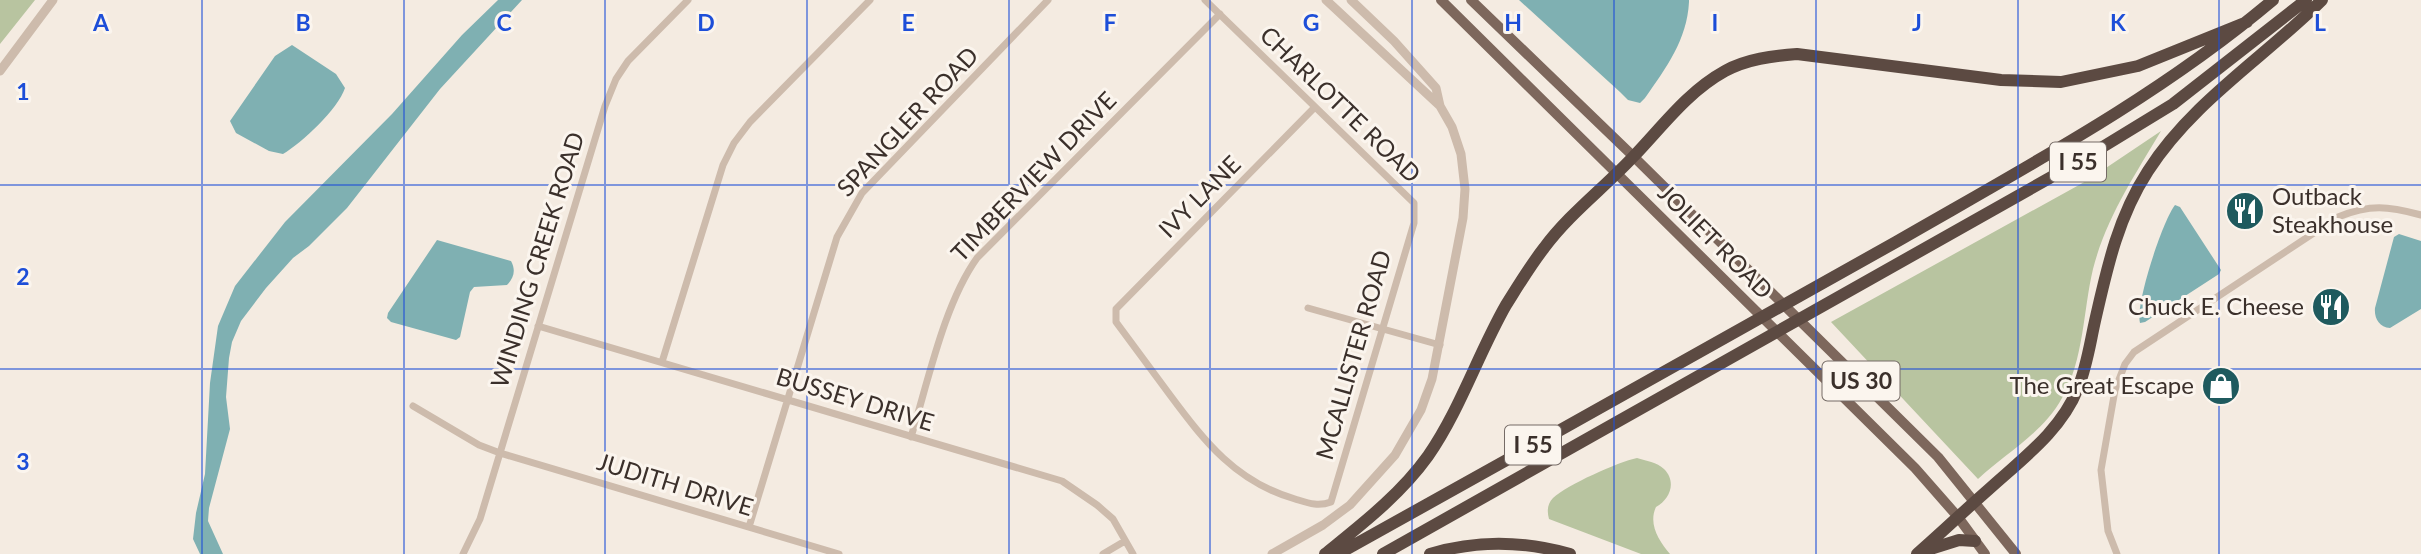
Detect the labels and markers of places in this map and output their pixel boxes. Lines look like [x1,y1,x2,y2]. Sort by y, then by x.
place label: Outback Steakhouse [2272,181,2393,238]
restaurant icon: Outback Steakhouse [2224,190,2266,232]
restaurant icon: Chuck E. Cheese [2310,286,2352,328]
place label: Chuck E. Cheese [2128,291,2304,320]
shop icon: The Great Escape [2200,365,2242,407]
place label: The Great Escape [2009,370,2194,399]

